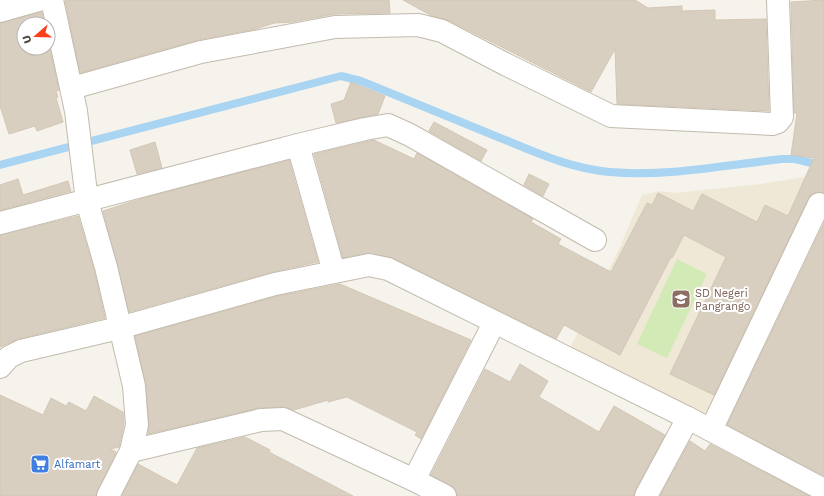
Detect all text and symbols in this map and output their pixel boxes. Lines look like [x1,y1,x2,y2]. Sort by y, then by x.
north arrow [16,16,56,56]
text: U [20,33,35,45]
place label: SD Negeri Pangrango [695,287,750,313]
school or university icon: SD Negeri Pangrango [670,288,692,310]
supermarket icon: Alfamart [29,453,51,475]
place label: Alfamart [54,458,101,471]

